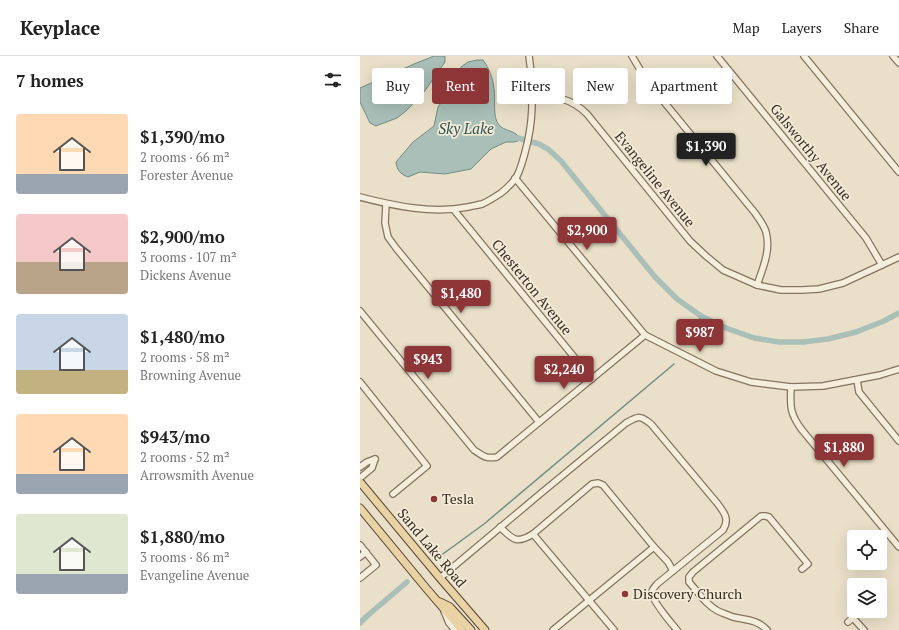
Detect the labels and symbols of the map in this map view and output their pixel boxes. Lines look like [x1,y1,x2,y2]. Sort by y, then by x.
street label: Galsworthy Avenue [766,99,856,204]
water label: Sky Lake [438,118,494,138]
street label: Evangeline Avenue [611,127,700,230]
pin: $1,390 [673,133,739,167]
pin: $2,900 [554,217,620,251]
street label: Chesterton Avenue [488,235,577,339]
pin: $1,480 [428,280,494,314]
pin: $987 [676,319,724,353]
pin: $943 [404,346,452,380]
pin: $2,240 [531,356,597,390]
pin: $1,880 [811,434,877,468]
place label: Tesla [442,489,474,508]
marker: Tesla [429,494,439,504]
street label: Sand Lake Road [394,504,471,591]
place label: Discovery Church [633,584,742,603]
marker: Discovery Church [620,589,630,599]

